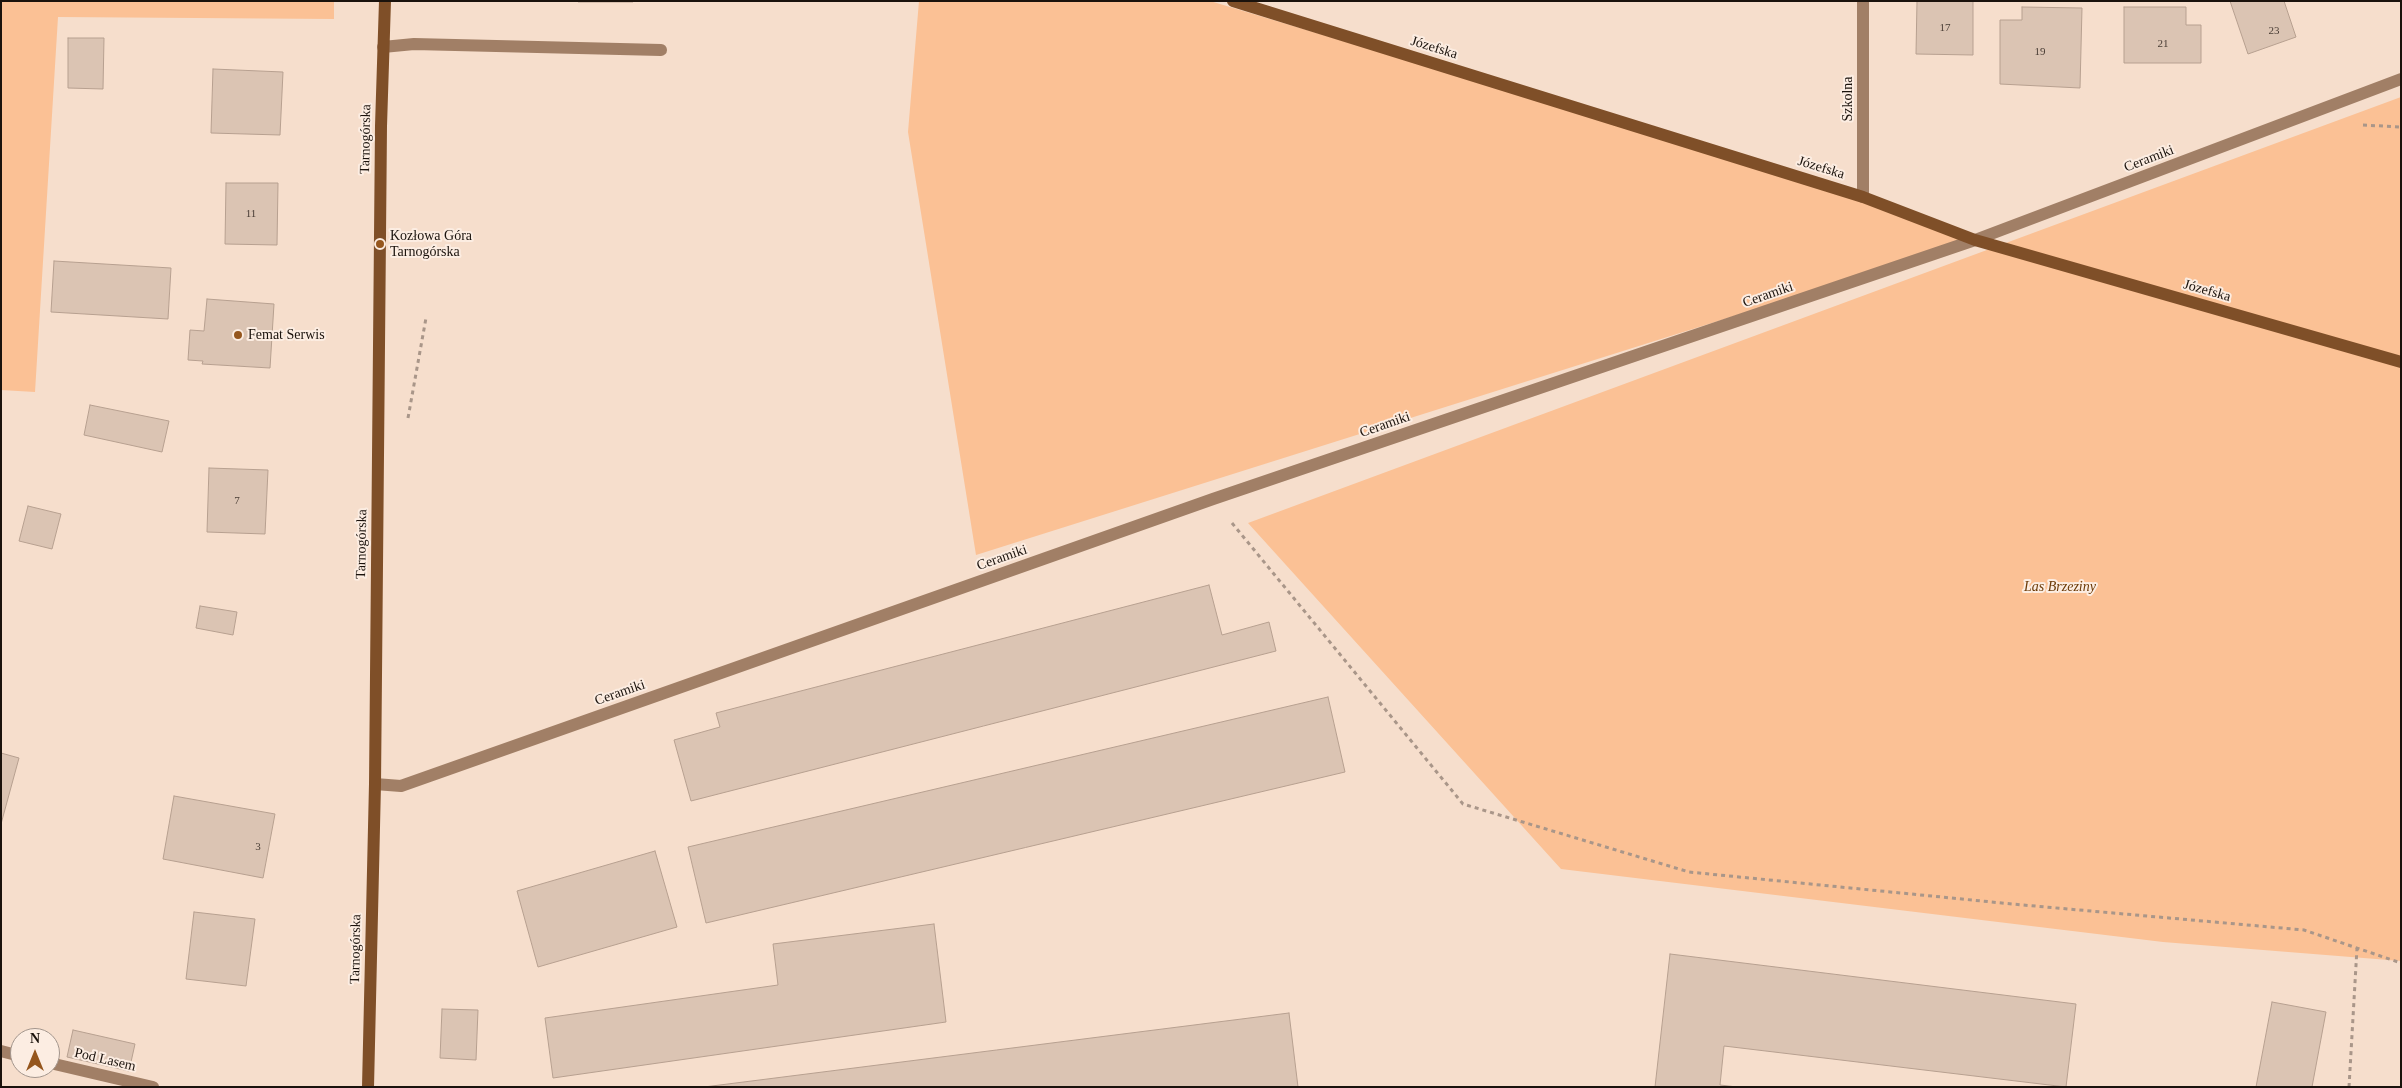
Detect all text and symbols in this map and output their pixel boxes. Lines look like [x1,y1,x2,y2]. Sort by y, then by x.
house number: 17 [1940,21,1950,35]
house number: 23 [2268,24,2280,38]
street label: Józefska [1408,33,1460,63]
house number: 21 [2158,37,2168,51]
house number: 19 [2034,45,2046,59]
street label: Szkolna [1840,76,1856,122]
street label: Tarnogórska [357,104,375,174]
street label: Ceramiki [2122,142,2176,176]
street label: Józefska [1795,153,1847,183]
house number: 11 [246,207,256,221]
place label: Kozłowa Góra Tarnogórska [390,228,472,260]
marker: Kozłowa Góra Tarnogórska [374,238,386,250]
street label: Józefska [2182,276,2232,306]
street label: Ceramiki [1741,279,1795,311]
place label: Femat Serwis [248,327,325,343]
marker: Femat Serwis [232,329,244,341]
street label: Ceramiki [1358,409,1412,441]
house number: 7 [234,494,240,508]
street label: Tarnogórska [353,509,371,579]
street label: Ceramiki [975,542,1029,574]
park label: Las Brzeziny [2024,579,2096,595]
street label: Ceramiki [593,677,647,709]
house number: 3 [255,840,261,854]
street label: Tarnogórska [347,914,365,984]
north arrow [10,1028,60,1078]
text: N [30,1031,40,1046]
street label: Pod Lasem [73,1045,137,1075]

